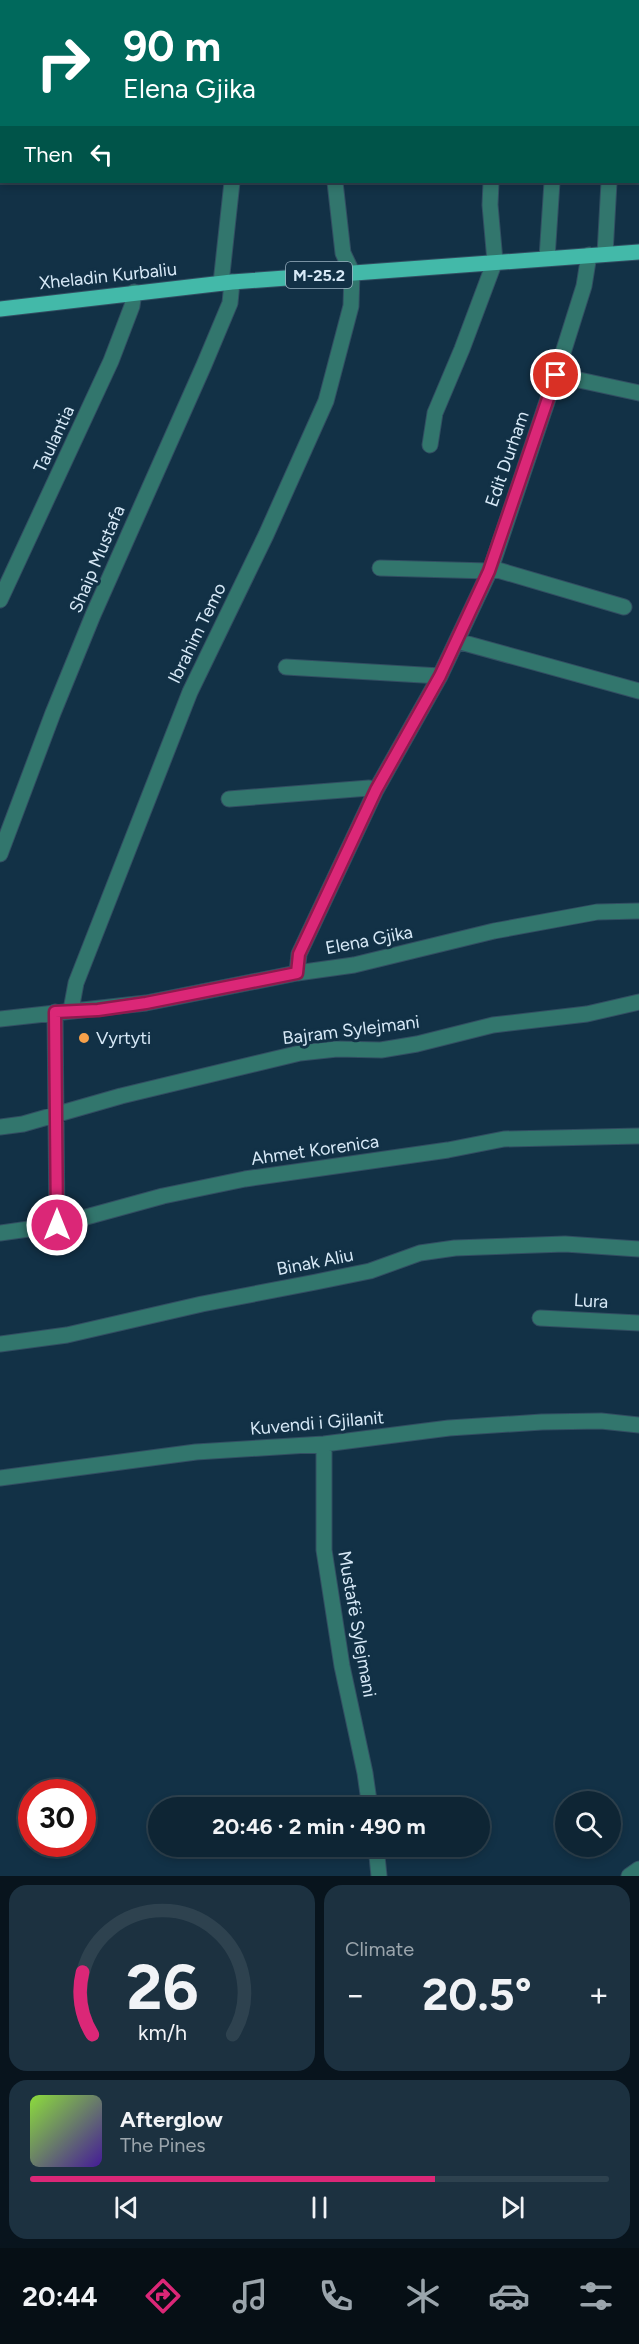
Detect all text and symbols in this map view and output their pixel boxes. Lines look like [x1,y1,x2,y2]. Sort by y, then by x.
text: 90 m [123,21,221,72]
icon: right [24,24,102,102]
text: Elena Gjika [123,72,256,105]
icon: left [85,138,118,171]
text: Then [24,141,73,168]
street label: Xheladin Kurbaliu [38,258,178,294]
road number: M-25.2 [286,262,352,288]
pin [530,349,581,400]
icon: arrive [539,358,572,391]
street label: Taulantia [29,402,79,476]
street label: Edit Durham [480,408,534,510]
street label: Shaip Mustafa [64,502,130,616]
street label: Ibrahim Temo [163,579,231,687]
street label: Elena Gjika [323,921,415,959]
street label: Bajram Sylejmani [281,1011,421,1049]
place label: Vyrtyti [96,1027,151,1049]
marker: Vyrtyti [77,1031,91,1045]
street label: Ahmet Korenica [250,1130,380,1170]
position arrow [25,1193,89,1257]
street label: Binak Aliu [275,1244,355,1280]
street label: Lura [573,1289,609,1313]
street label: Kuvendi i Gjilanit [249,1406,385,1440]
street label: Mustafë Sylejmani [333,1549,381,1699]
speed limit sign: 30 [18,1779,96,1857]
map controls [555,1791,621,1857]
button: search [555,1791,621,1857]
text: 20:46 · 2 min · 490 m [212,1813,426,1840]
text: Climate [345,1937,414,1961]
text: 26 [126,1950,198,2025]
text: 20.5° [422,1967,532,2021]
text: − [345,1975,366,2014]
text: + [588,1975,609,2014]
text: km/h [138,2020,186,2045]
text: Afterglow [120,2106,223,2133]
text: The Pines [120,2133,206,2157]
icon: previous [110,2191,143,2224]
icon: pause [303,2191,336,2224]
icon: next [496,2191,529,2224]
icon: directions [142,2275,184,2317]
icon: music [229,2275,271,2317]
icon: phone [315,2275,357,2317]
icon: climate [402,2275,444,2317]
icon: car [488,2275,530,2317]
icon: filters [575,2275,617,2317]
text: 20:44 [22,2280,98,2313]

